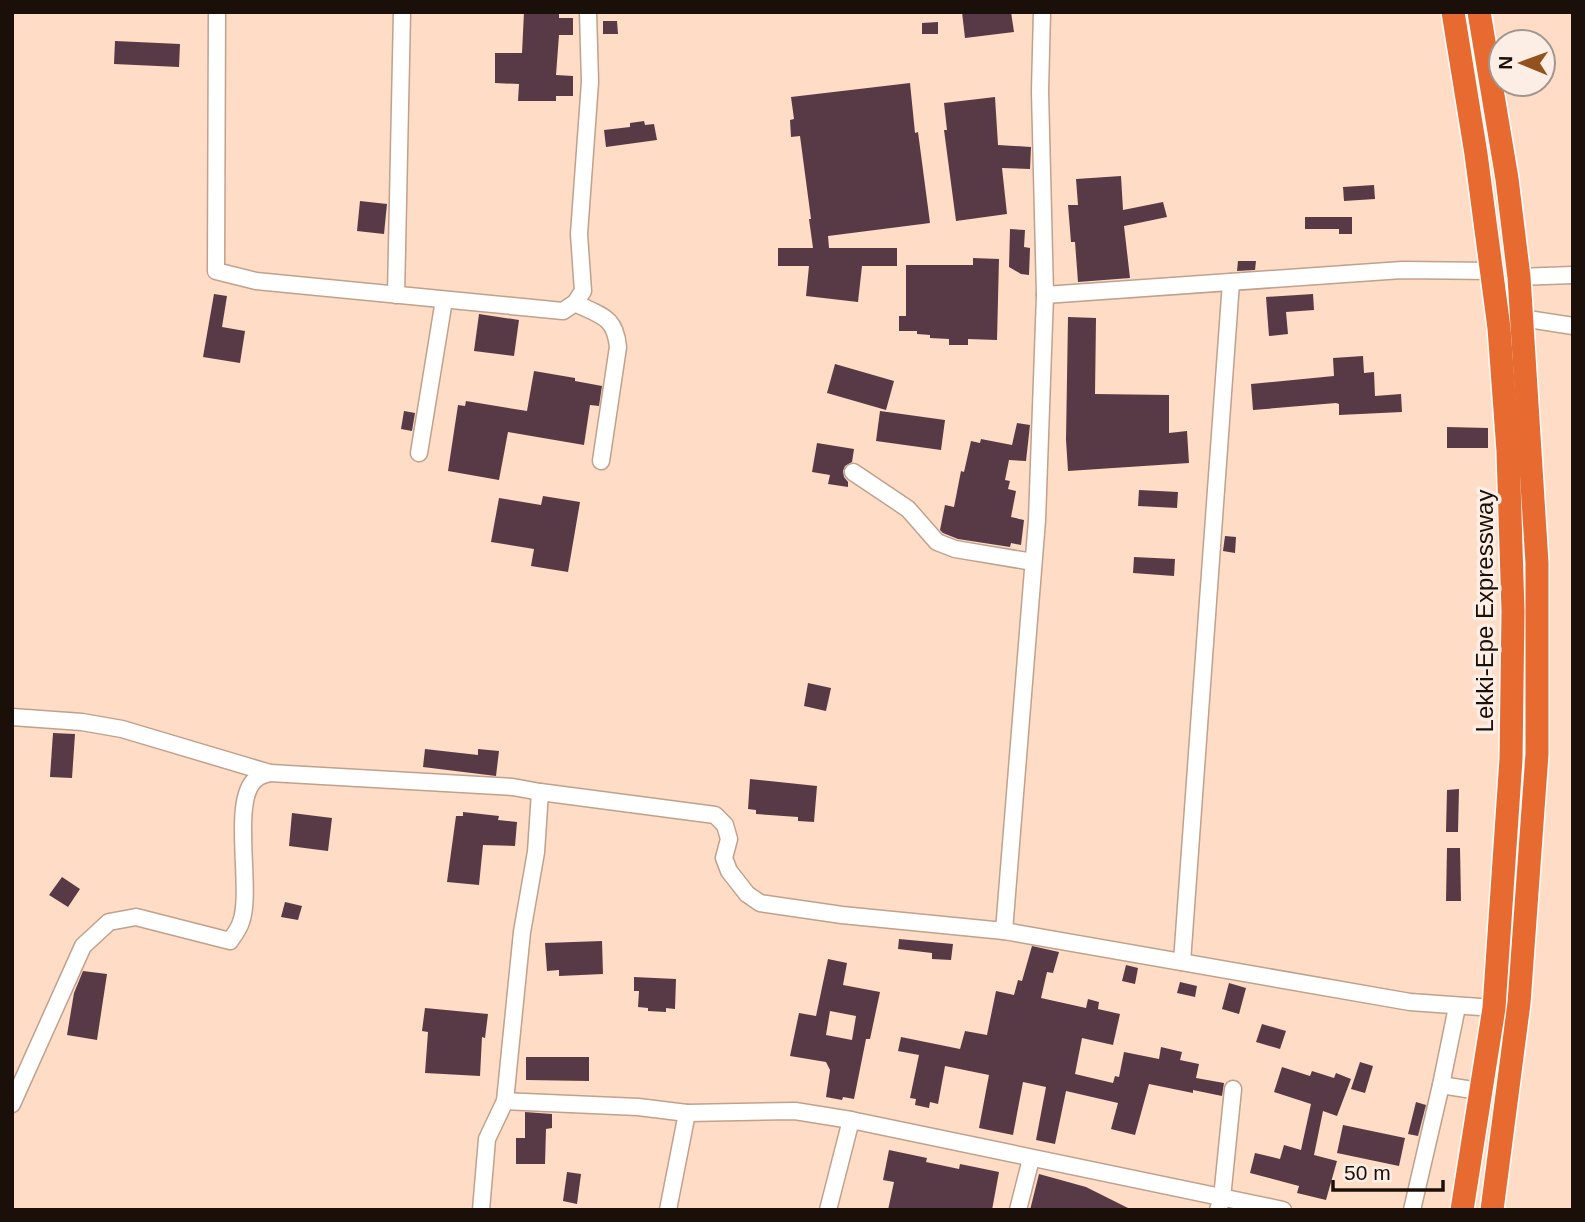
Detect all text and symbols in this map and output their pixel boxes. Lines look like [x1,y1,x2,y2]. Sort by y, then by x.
north arrow [1487,28,1557,98]
text: N [1495,56,1516,70]
street label: Lekki-Epe Expressway [1471,490,1498,732]
scale bar [1333,1148,1443,1192]
text: 50 m [1344,1161,1391,1184]

